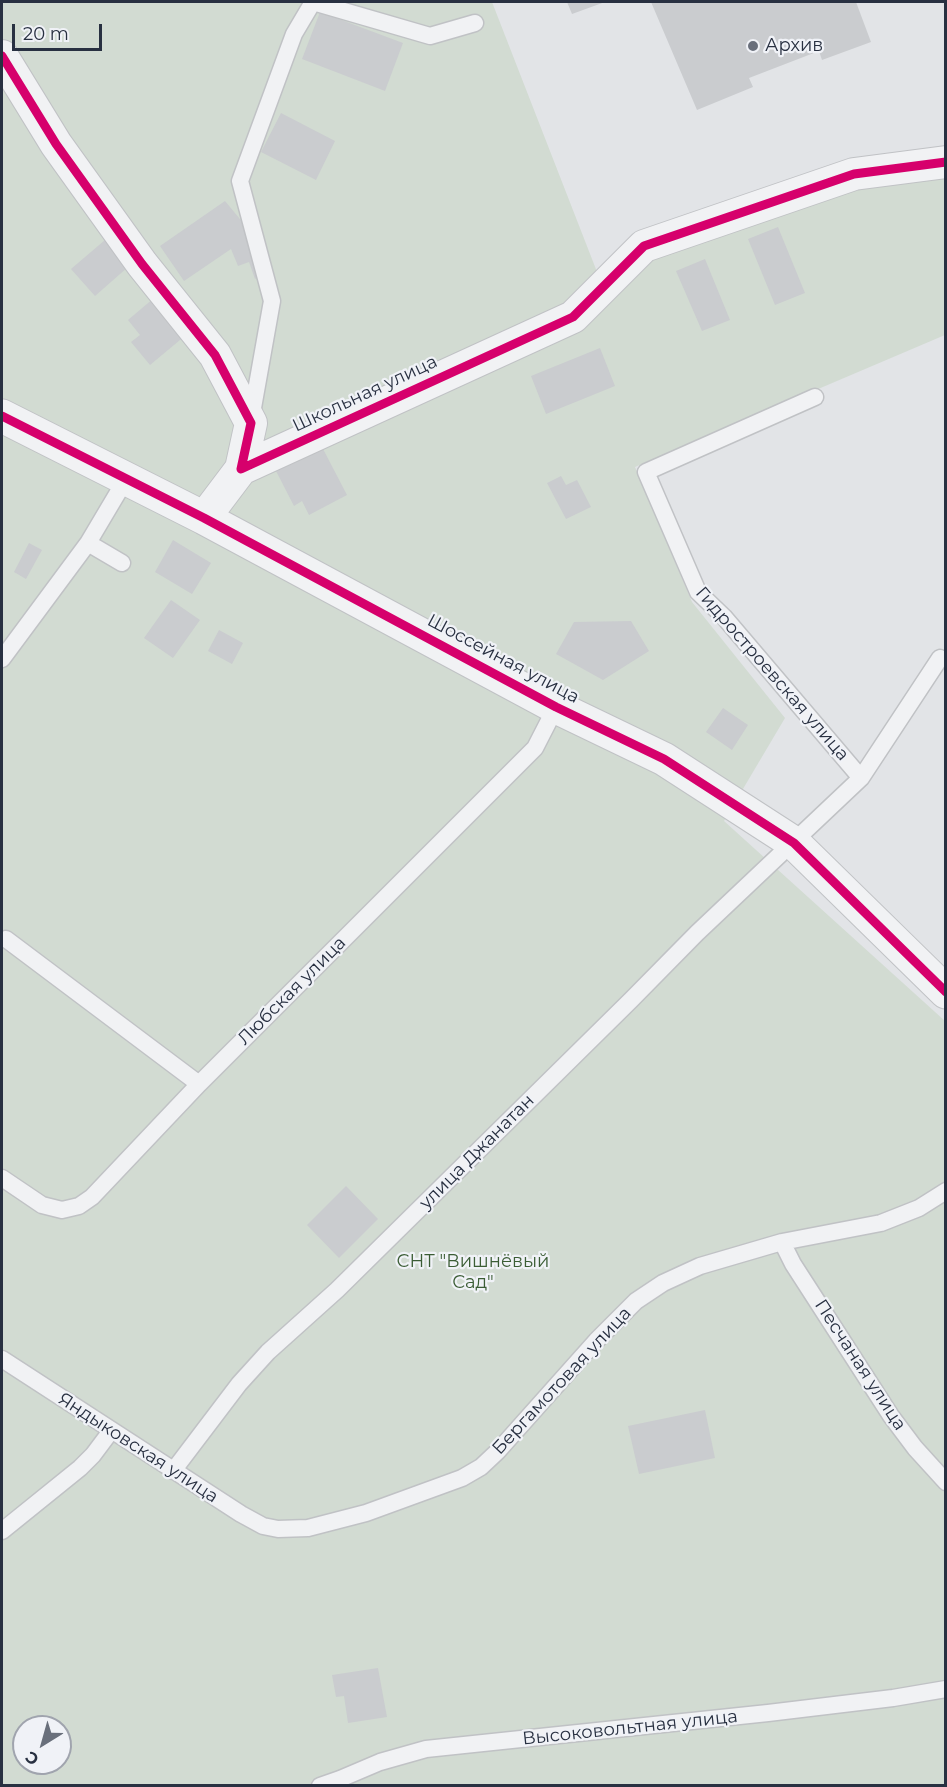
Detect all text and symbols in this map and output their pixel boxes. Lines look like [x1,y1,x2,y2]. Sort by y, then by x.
scale bar [15,12,105,50]
text: 20 m [23,23,69,45]
place label: Архив [765,35,823,57]
marker: Архив [746,39,760,53]
street label: Школьная улица [289,351,441,437]
street label: Гидростроевская улица [691,583,853,765]
street label: Шоссейная улица [423,610,583,708]
street label: Любская улица [233,932,351,1050]
street label: улица Джанатан [415,1090,539,1214]
park label: СНТ "Вишнёвый Сад" [397,1251,549,1294]
street label: Песчаная улица [810,1295,910,1435]
street label: Бергамотовая улица [488,1303,636,1459]
street label: Яндыковская улица [54,1388,222,1508]
street label: Высоковольтная улица [521,1706,739,1750]
north arrow [12,1715,72,1775]
text: С [22,1747,42,1769]

